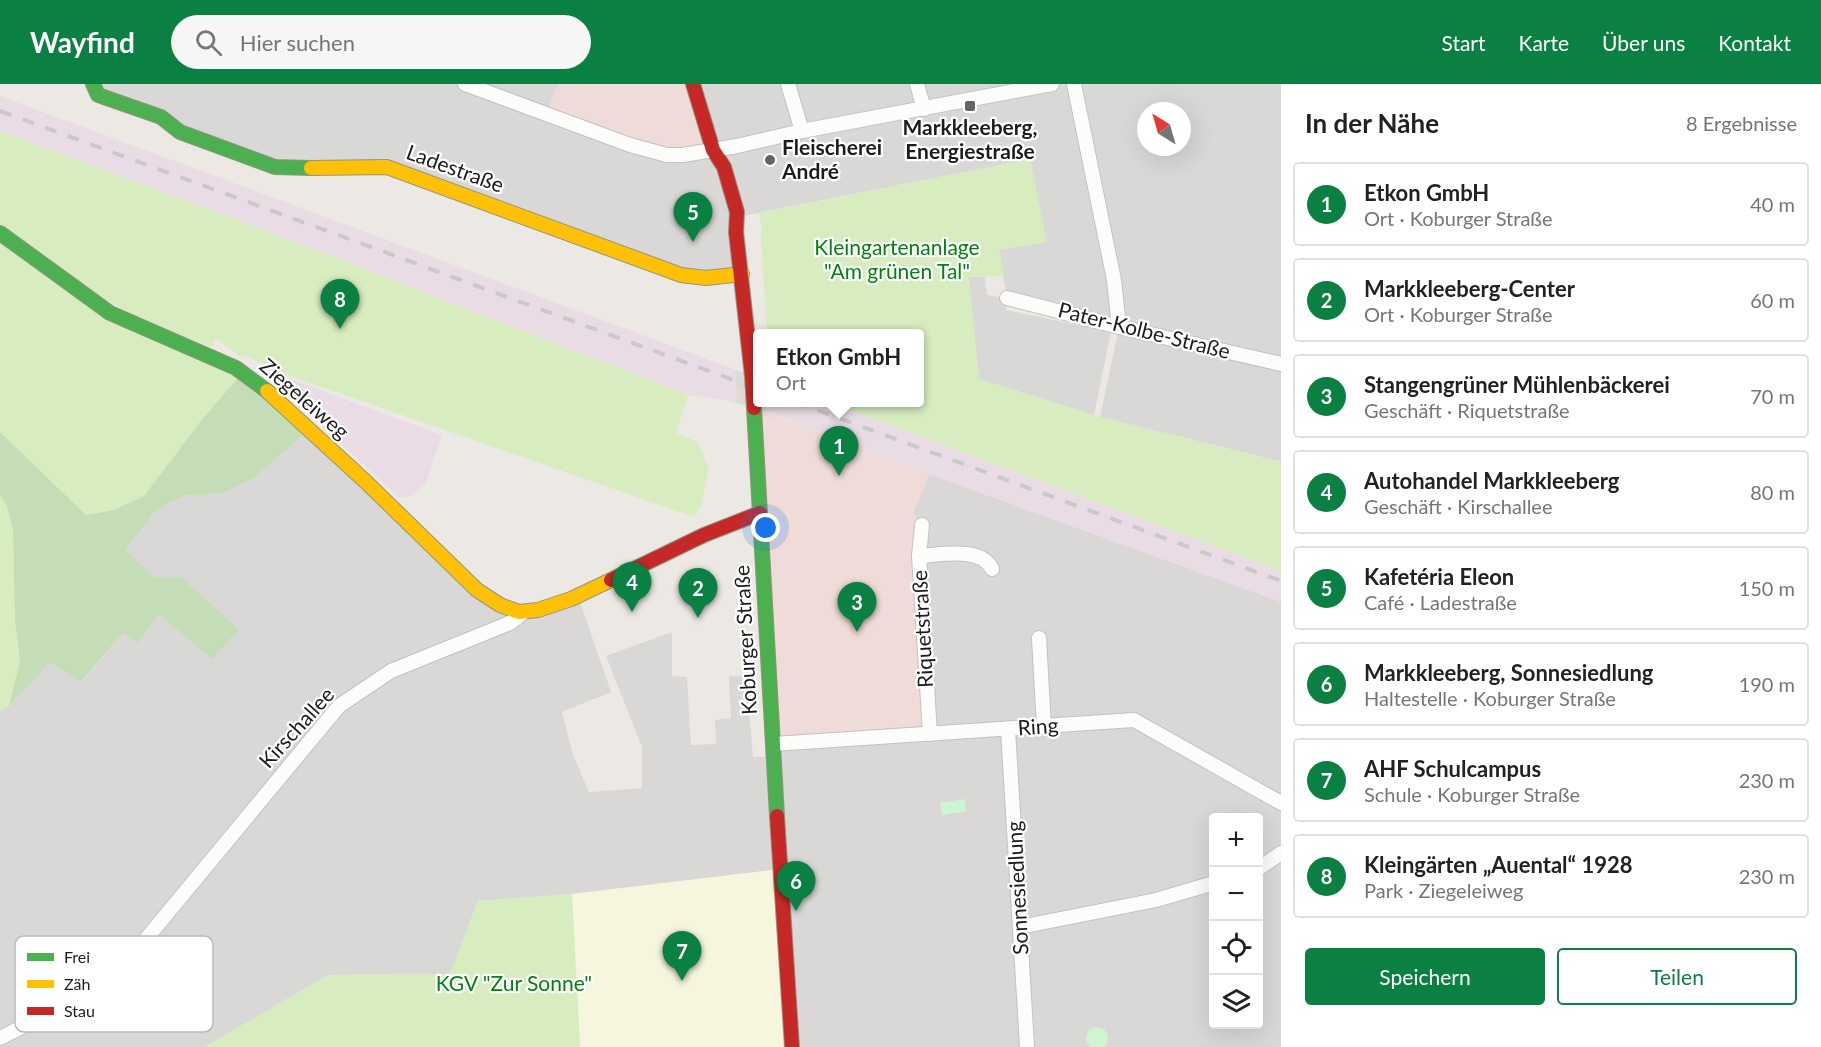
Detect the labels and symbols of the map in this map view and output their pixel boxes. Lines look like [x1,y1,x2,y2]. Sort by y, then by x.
marker: Markkleeberg, Energiestraße [963,99,977,113]
north arrow [1137,102,1191,156]
place label: Markkleeberg, Energiestraße [902,114,1038,163]
place label: Fleischerei André [781,134,882,183]
street label: Ladestraße [403,138,508,197]
marker: Fleischerei André [763,153,777,167]
pin: 5 [674,192,712,242]
park label: Kleingartenanlage "Am grünen Tal" [814,234,980,283]
pin: 8 [320,280,360,329]
street label: Pater-Kolbe-Straße [1056,296,1233,363]
street label: Ziegeleiweg [255,352,355,443]
pin: 1 [820,426,858,476]
your location [751,513,780,542]
pin: 4 [612,562,652,612]
street label: Koburger Straße [728,565,761,716]
pin: 2 [678,568,718,618]
street label: Riquetstraße [906,570,937,689]
pin: 3 [838,582,876,632]
street label: Kirschallee [253,682,339,772]
street label: Ring [1017,712,1059,739]
street label: Sonnesiedlung [1001,820,1032,956]
pin: 6 [776,862,816,911]
pin: 7 [662,932,702,981]
legend [15,936,213,1032]
text: Frei [64,947,90,966]
park label: KGV "Zur Sonne" [436,970,592,995]
text: Zäh [64,974,90,993]
text: Stau [64,1001,95,1020]

